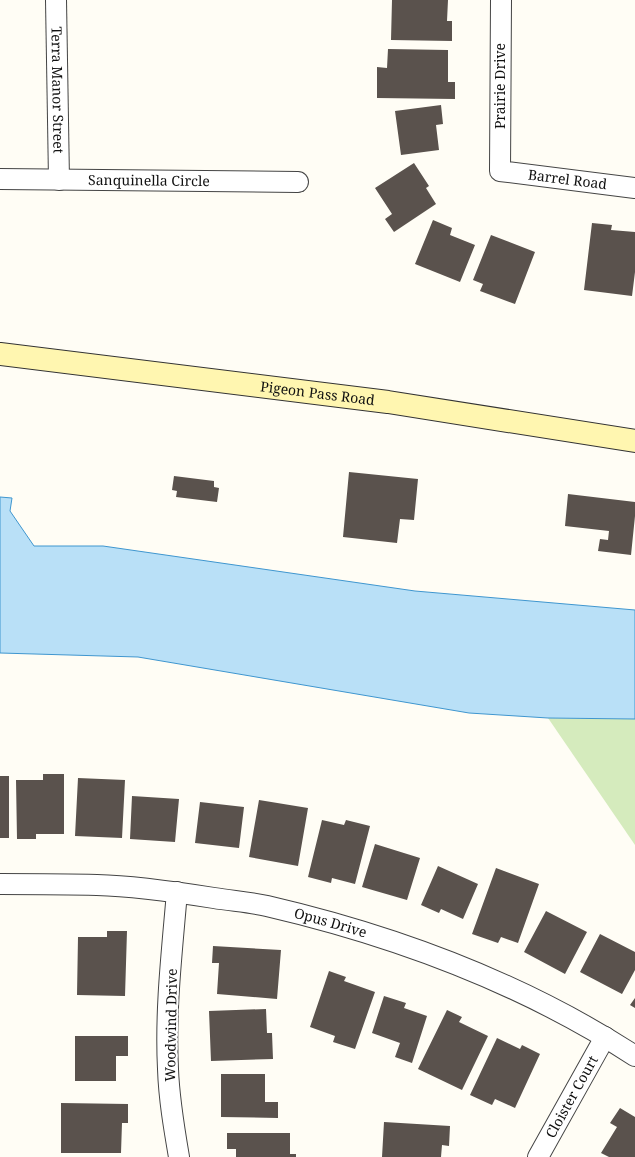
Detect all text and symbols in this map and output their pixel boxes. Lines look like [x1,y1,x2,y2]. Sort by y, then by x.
street label: Terra Manor Street [47,26,69,154]
street label: Prairie Drive [490,43,509,129]
street label: Barrel Road [527,165,609,193]
street label: Sanquinella Circle [88,170,210,190]
street label: Pigeon Pass Road [259,376,376,409]
street label: Opus Drive [292,903,369,942]
street label: Woodwind Drive [160,968,181,1082]
street label: Cloister Court [541,1052,602,1141]

